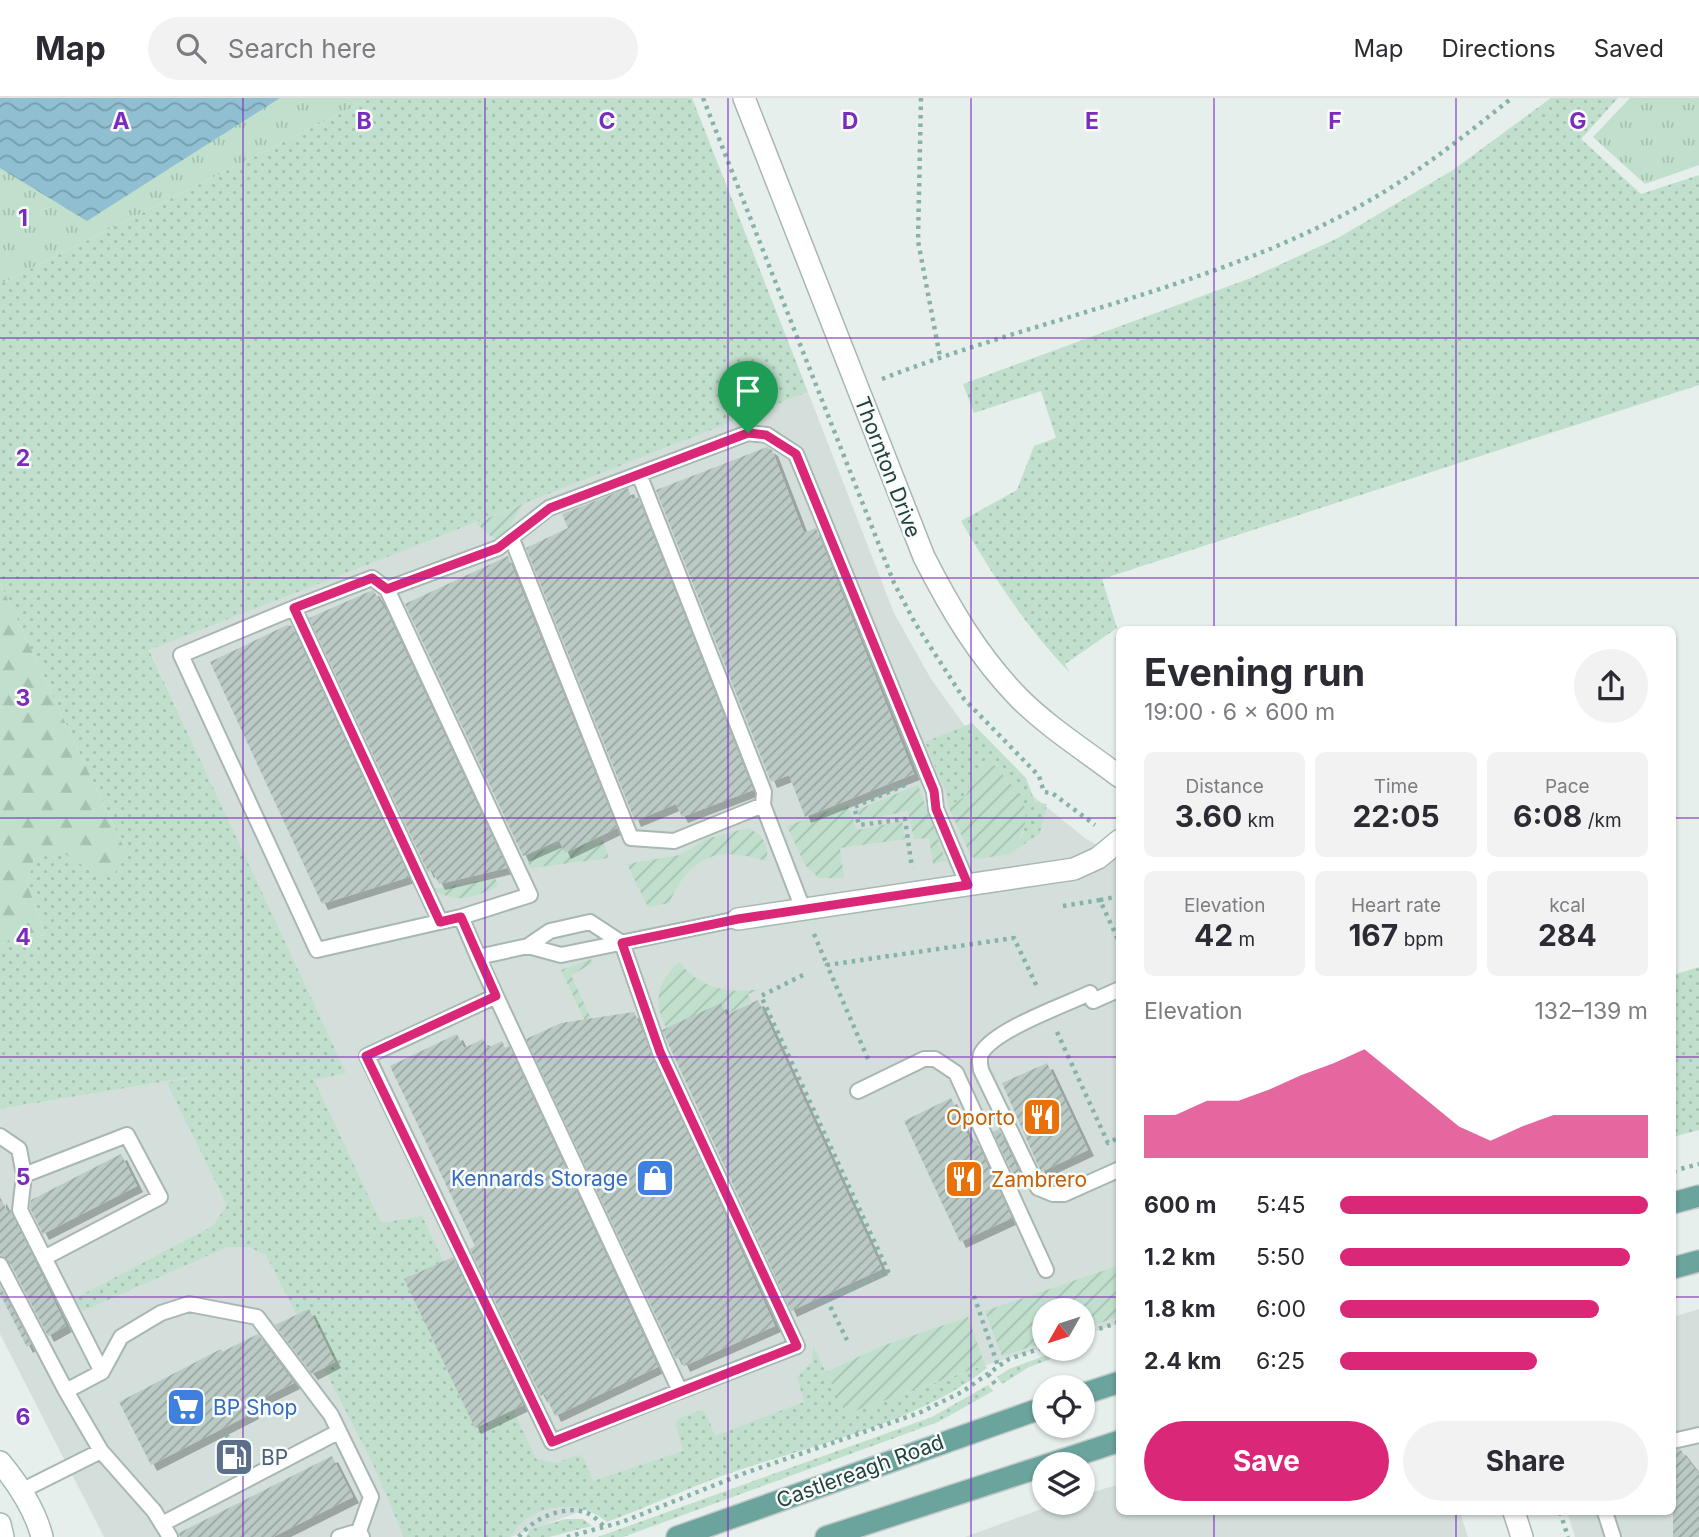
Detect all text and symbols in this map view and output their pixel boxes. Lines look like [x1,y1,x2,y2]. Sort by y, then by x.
search box [148,17,638,80]
text: Map [35,28,106,68]
icon: search [172,29,210,67]
text: Search here [228,33,376,64]
text: Map [1354,34,1403,63]
text: Directions [1441,34,1556,63]
text: Saved [1594,34,1664,63]
text: A [112,107,130,135]
text: B [356,107,372,135]
text: C [598,107,616,135]
text: D [842,107,858,135]
text: E [1085,107,1099,135]
text: F [1328,107,1342,135]
text: G [1569,107,1587,135]
text: 1 [18,204,28,232]
pin [718,361,778,433]
icon: arrive [729,372,767,410]
street label: Thornton Drive [850,393,926,541]
text: 2 [16,444,30,472]
text: Evening run [1144,649,1365,695]
button: share [1574,649,1648,723]
text: 3 [16,684,30,712]
text: 19:00 · 6 × 600 m [1144,698,1335,726]
text: Distance [1185,775,1264,798]
text: Time [1374,775,1418,798]
text: Pace [1545,775,1590,798]
text: 3.60 [1175,798,1242,834]
text: 22:05 [1352,798,1440,834]
text: 6:08 [1513,798,1582,834]
text: km [1242,809,1275,832]
text: /km [1582,809,1622,832]
text: Elevation [1184,894,1265,917]
text: Heart rate [1351,894,1441,917]
text: kcal [1549,894,1585,917]
text: 42 [1194,917,1233,953]
text: 167 [1348,917,1398,953]
text: 284 [1538,917,1597,953]
text: 4 [15,923,31,951]
text: m [1233,928,1255,951]
text: bpm [1398,928,1444,951]
text: Elevation [1144,997,1243,1025]
text: 132–139 m [1534,997,1648,1025]
restaurant icon: Oporto [1021,1096,1063,1138]
place label: Oporto [946,1105,1015,1130]
shop icon: Kennards Storage [634,1157,676,1199]
restaurant icon: Zambrero [943,1158,985,1200]
text: 5 [16,1163,30,1191]
place label: Kennards Storage [451,1166,628,1191]
place label: Zambrero [991,1167,1087,1192]
text: 600 m [1144,1191,1216,1219]
text: 5:45 [1256,1191,1305,1219]
text: 1.2 km [1144,1243,1216,1271]
text: 5:50 [1256,1243,1305,1271]
text: 1.8 km [1144,1295,1216,1323]
text: 6:00 [1256,1295,1306,1323]
north arrow [1032,1298,1096,1362]
map controls [1032,1298,1095,1515]
text: 2.4 km [1144,1347,1222,1375]
text: 6:25 [1256,1347,1305,1375]
button: locate [1032,1375,1095,1438]
supermarket icon: BP Shop [165,1386,207,1428]
place label: BP Shop [213,1395,297,1420]
text: 6 [16,1403,30,1431]
button: Save [1144,1421,1389,1501]
button: Share [1403,1421,1648,1501]
street label: Castlereagh Road [773,1429,947,1513]
fuel station icon: BP [213,1436,255,1478]
place label: BP [261,1445,288,1470]
button: layers [1032,1452,1095,1515]

